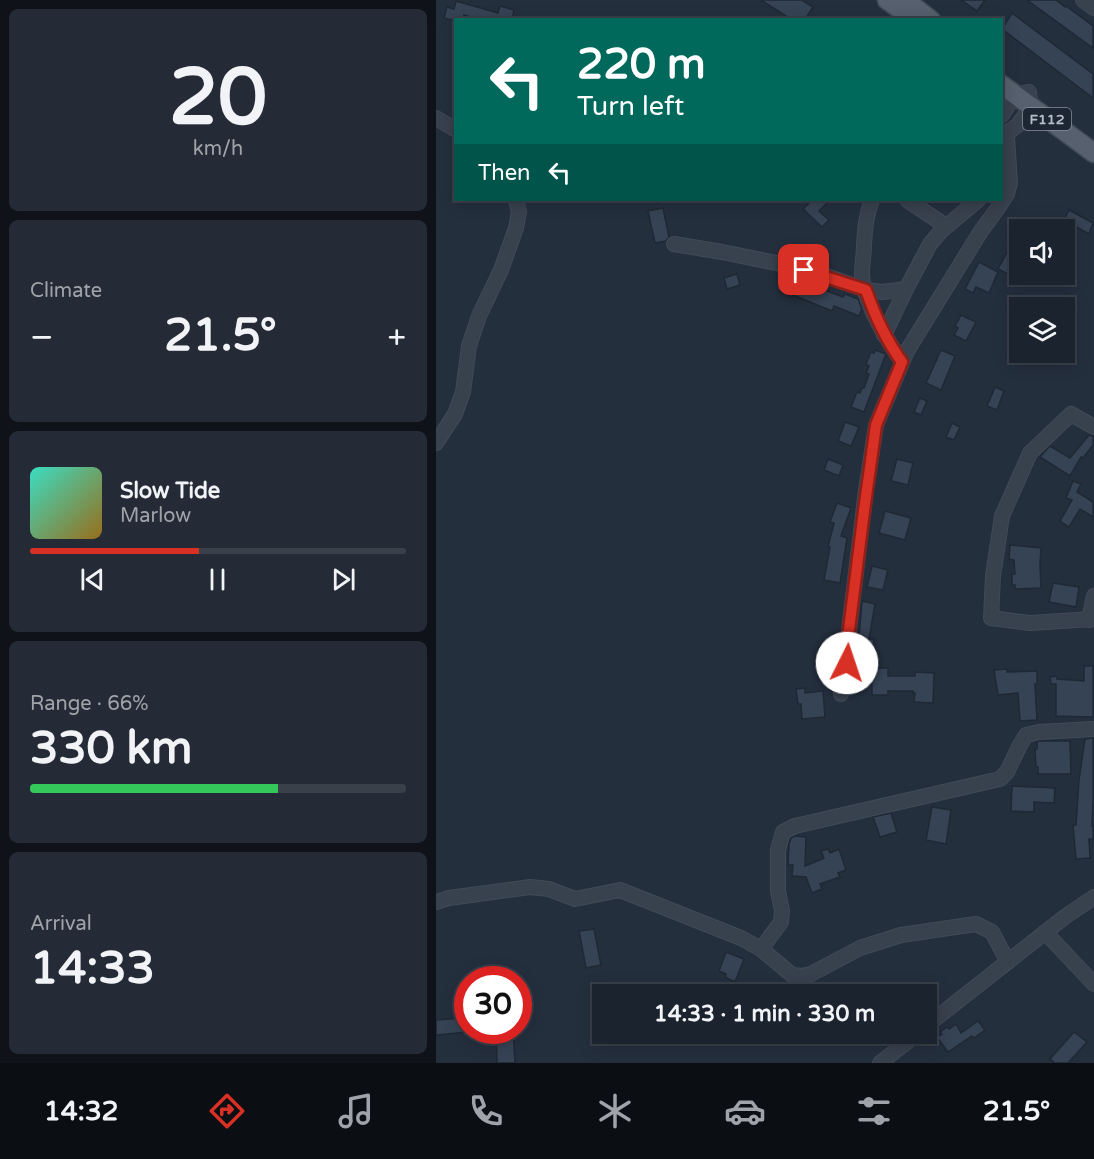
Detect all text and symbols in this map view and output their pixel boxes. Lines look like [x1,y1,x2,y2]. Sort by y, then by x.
text: 220 m [577,39,706,90]
icon: left [478,42,556,120]
text: 20 [169,51,267,145]
text: Turn left [577,90,684,123]
road number: F112 [1023,108,1071,130]
text: km/h [193,137,243,161]
icon: left [543,156,576,189]
text: Then [478,160,531,186]
map controls [1009,219,1075,363]
button: sound [1009,219,1075,285]
pin [778,244,829,295]
icon: arrive [787,253,820,286]
text: Climate [30,279,102,303]
button: layers [1009,297,1075,363]
text: 21.5° [164,309,277,363]
text: − [30,318,54,357]
text: + [387,318,406,357]
text: Slow Tide [120,478,220,504]
text: Marlow [120,504,191,528]
icon: previous [76,563,109,596]
icon: pause [201,563,234,596]
icon: next [327,563,360,596]
position arrow [815,631,879,695]
text: Range · 66% [30,692,149,716]
text: 330 km [30,722,192,776]
text: Arrival [30,912,92,936]
text: 14:33 [30,942,155,996]
speed limit sign: 30 [454,966,532,1044]
text: 14:33 · 1 min · 330 m [654,1001,875,1027]
icon: directions [206,1090,248,1132]
icon: music [335,1090,377,1132]
icon: phone [465,1090,507,1132]
icon: climate [594,1090,636,1132]
icon: car [724,1090,766,1132]
icon: filters [853,1090,895,1132]
text: 14:32 [44,1095,119,1128]
text: 21.5° [983,1095,1050,1128]

